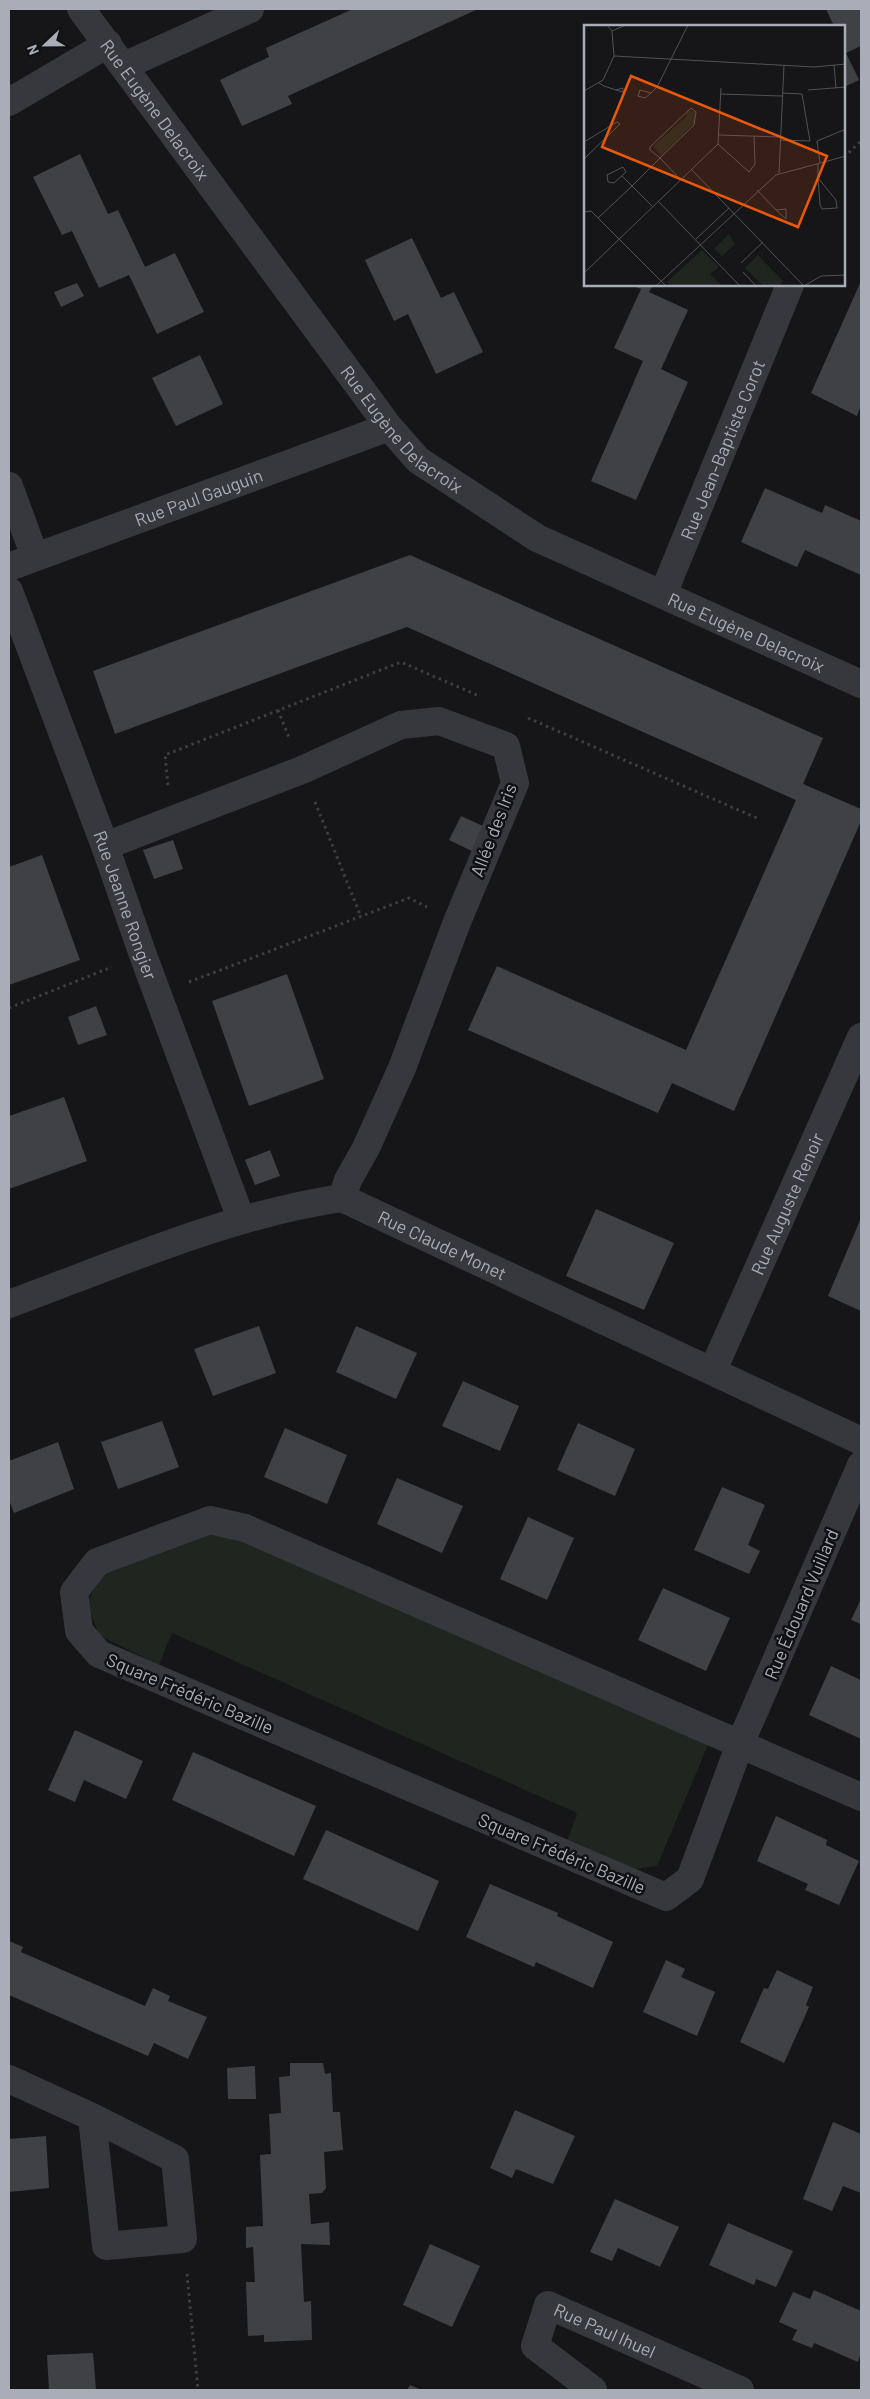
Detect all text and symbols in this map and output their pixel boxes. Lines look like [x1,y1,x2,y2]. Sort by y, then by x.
north arrow [20,20,70,70]
inset map [584,25,845,286]
street label: Rue Eugène Delacroix [96,35,214,185]
text: N [23,43,42,58]
street label: Rue Jean-Baptiste Corot [675,356,769,543]
street label: Rue Eugène Delacroix [336,361,467,498]
street label: Rue Paul Gauguin [132,464,265,531]
street label: Rue Eugène Delacroix [665,587,828,677]
street label: Allée des Iris [465,780,521,880]
street label: Rue Jeanne Rongier [89,827,162,983]
street label: Rue Auguste Renoir [746,1129,828,1278]
street label: Rue Claude Monet [375,1206,510,1284]
street label: Rue Édouard Vuillard [759,1525,843,1683]
street label: Square Frédéric Bazille [103,1648,277,1738]
street label: Square Frédéric Bazille [475,1808,649,1898]
street label: Rue Paul Ihuel [551,2298,659,2362]

